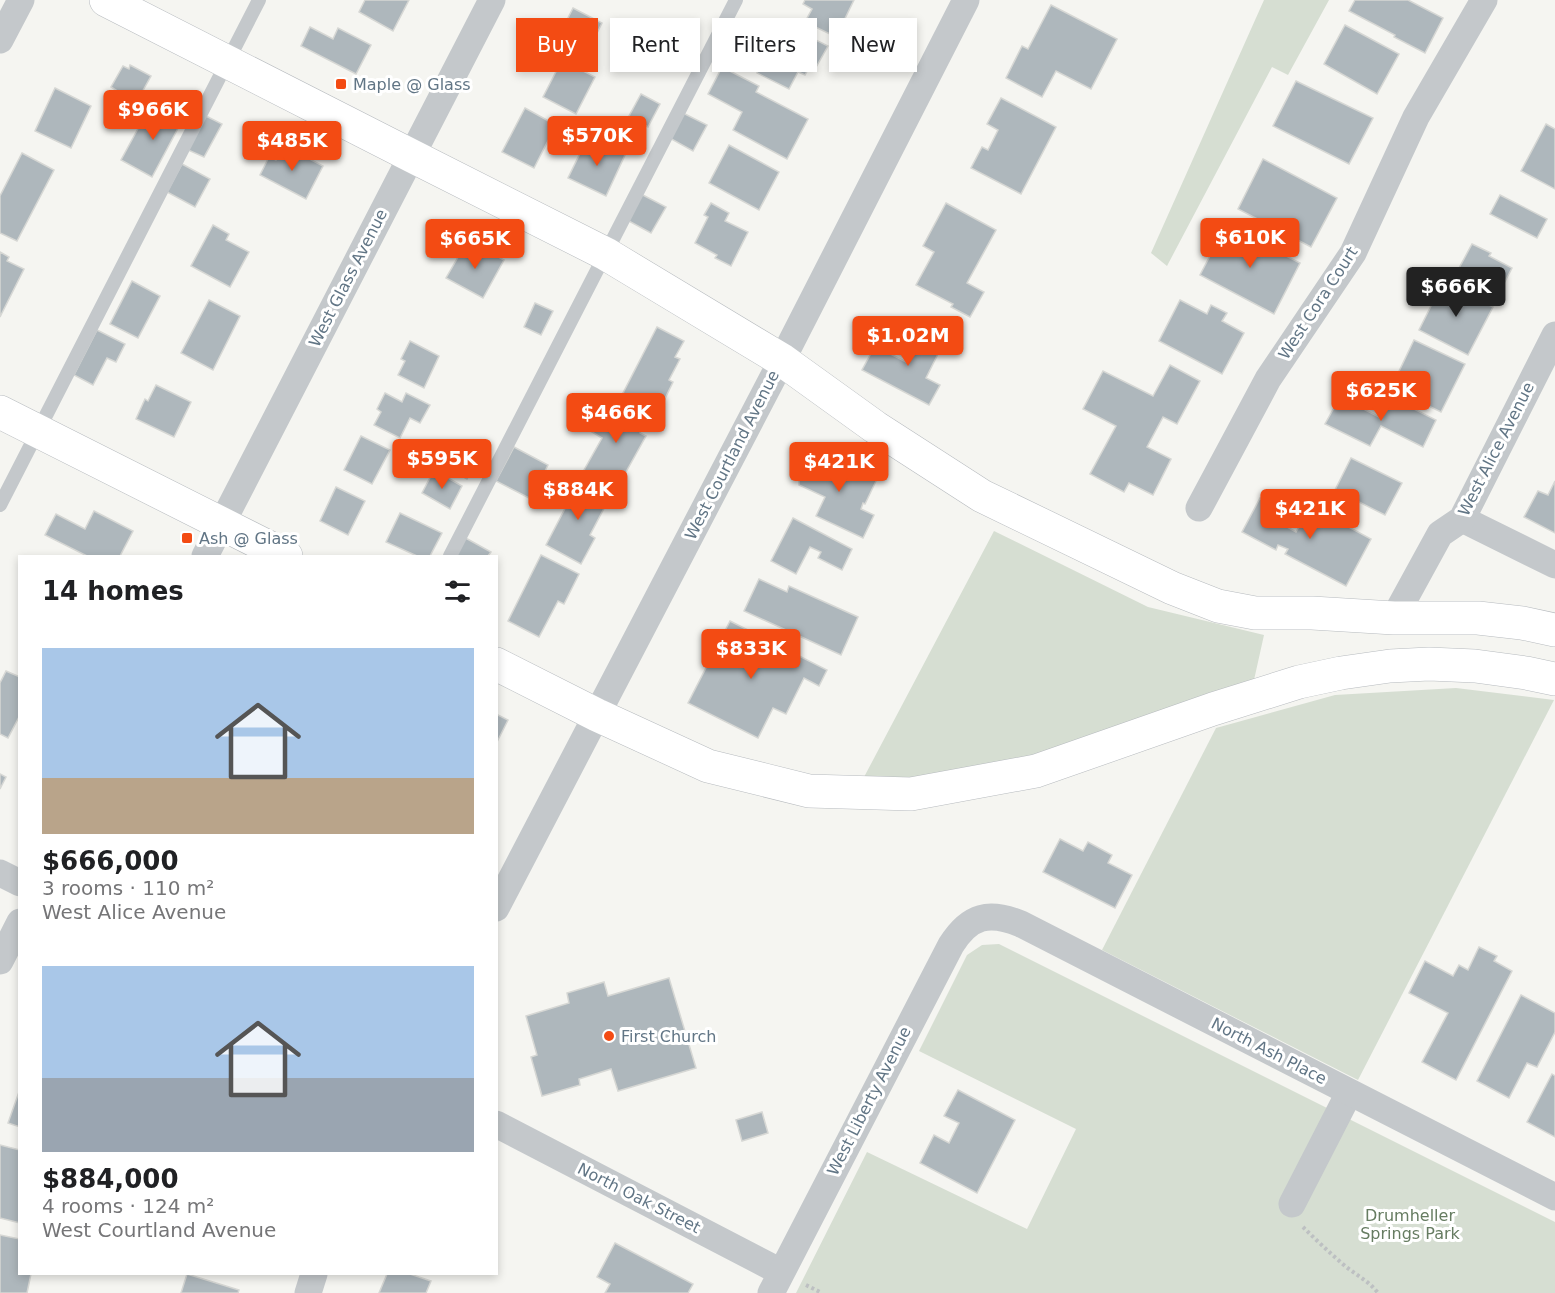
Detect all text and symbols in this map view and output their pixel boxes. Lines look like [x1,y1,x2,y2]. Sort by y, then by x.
chip: Buy [516,18,598,72]
chip: Rent [610,18,700,72]
chip: Filters [712,18,817,72]
chip: New [829,18,917,72]
place label: Maple @ Glass [353,75,471,94]
marker: Maple @ Glass [334,77,348,91]
pin: $966K [111,90,195,141]
text: $966K [117,97,189,121]
pin: $570K [555,116,639,167]
pin: $485K [250,121,334,172]
text: $570K [561,123,633,147]
text: $485K [256,128,328,152]
street label: West Glass Avenue [305,206,391,350]
pin: $610K [1208,218,1292,269]
pin: $665K [433,219,517,270]
text: $610K [1214,225,1286,249]
text: $665K [439,226,511,250]
street label: West Cora Court [1274,243,1362,363]
pin: $666K [1414,267,1498,318]
text: $666K [1420,274,1492,298]
pin: $1.02M [859,316,957,367]
text: $1.02M [866,323,950,347]
street label: West Courtland Avenue [681,367,783,543]
pin: $625K [1339,371,1423,422]
text: $625K [1345,378,1417,402]
street label: West Alice Avenue [1454,379,1538,519]
pin: $466K [574,393,658,444]
text: $466K [580,400,652,424]
pin: $595K [400,439,484,490]
pin: $421K [797,442,881,493]
text: $595K [406,446,478,470]
text: $421K [803,449,875,473]
pin: $884K [536,470,620,521]
text: $884K [542,477,614,501]
pin: $421K [1268,489,1352,540]
text: $421K [1274,496,1346,520]
place label: Ash @ Glass [199,529,298,548]
marker: Ash @ Glass [180,531,194,545]
icon: filters [441,575,474,608]
text: 14 homes [42,576,184,606]
pin: $833K [709,629,793,680]
text: $833K [715,636,787,660]
icon: home [204,687,312,795]
text: $666,000 [42,846,179,876]
text: 3 rooms · 110 m² [42,876,214,900]
text: West Alice Avenue [42,900,226,924]
icon: home [204,1005,312,1113]
street label: North Ash Place [1208,1014,1330,1088]
street label: West Liberty Avenue [823,1023,915,1179]
place label: First Church [621,1027,716,1046]
marker: First Church [602,1029,616,1043]
street label: North Oak Street [574,1159,704,1237]
text: $884,000 [42,1164,179,1194]
text: 4 rooms · 124 m² [42,1194,214,1218]
park label: Drumheller Springs Park [1360,1206,1461,1243]
text: West Courtland Avenue [42,1218,276,1242]

